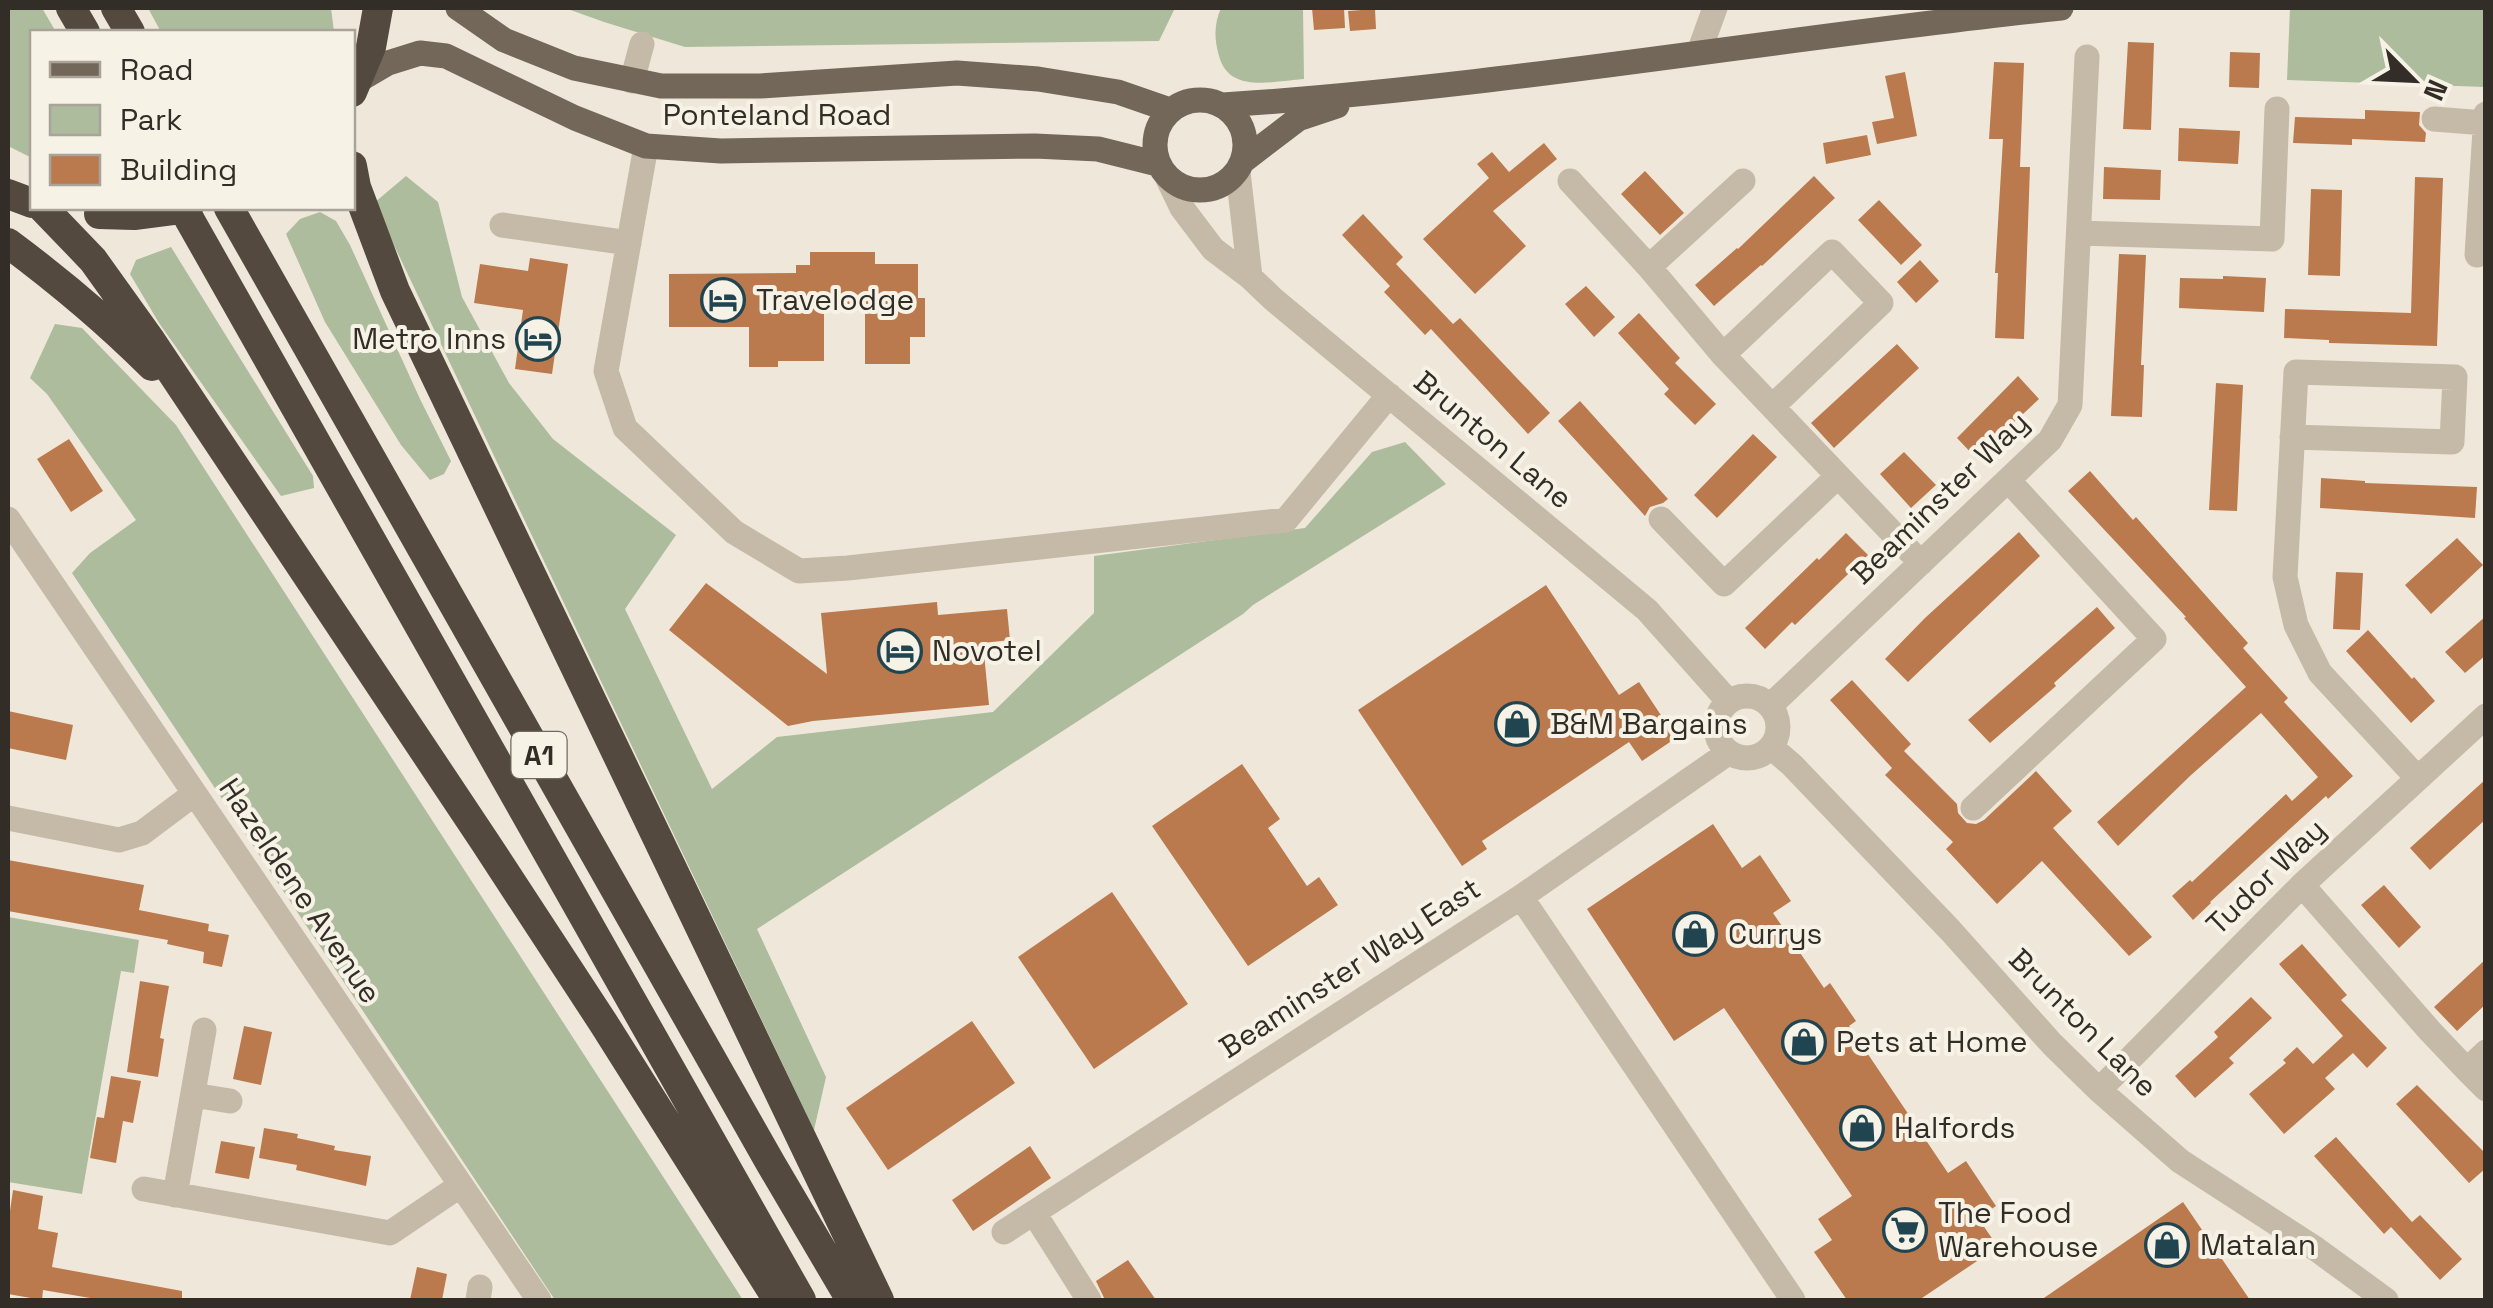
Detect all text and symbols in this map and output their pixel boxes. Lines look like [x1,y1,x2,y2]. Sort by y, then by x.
legend [30,30,355,210]
north arrow [2363,30,2463,130]
text: Road [120,50,194,89]
text: N [2416,74,2456,106]
street label: Ponteland Road [663,95,891,134]
text: Park [120,100,182,139]
text: Building [120,150,237,189]
hotel icon: Travelodge [700,277,746,323]
place label: Travelodge [756,280,914,319]
hotel icon: Metro Inns [515,316,561,362]
place label: Metro Inns [352,319,506,358]
street label: Brunton Lane [1406,362,1581,517]
street label: Beaminster Way [1842,403,2037,593]
hotel icon: Novotel [877,628,923,674]
place label: Novotel [932,631,1042,670]
shop icon: B&M Bargains [1494,701,1540,747]
place label: B&M Bargains [1550,704,1748,743]
road number: A1 [512,732,566,778]
street label: Hazeldene Avenue [211,771,390,1011]
street label: Tudor Way [2198,810,2334,943]
street label: Beaminster Way East [1212,868,1488,1067]
shop icon: Currys [1672,911,1718,957]
place label: Currys [1728,914,1822,953]
street label: Brunton Lane [2001,940,2166,1105]
shop icon: Pets at Home [1781,1019,1827,1065]
place label: Pets at Home [1836,1022,2028,1061]
shop icon: Halfords [1839,1105,1885,1151]
place label: Halfords [1894,1108,2015,1147]
place label: The Food Warehouse [1938,1193,2099,1266]
supermarket icon: The Food Warehouse [1882,1207,1928,1253]
shop icon: Matalan [2144,1222,2190,1268]
place label: Matalan [2200,1225,2316,1264]

